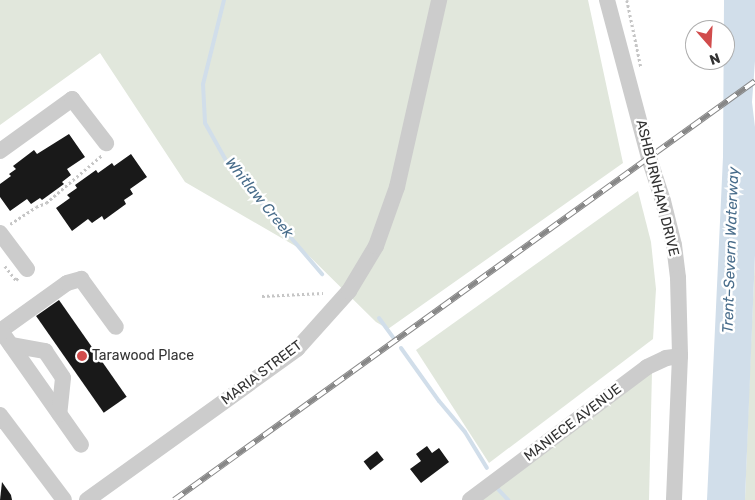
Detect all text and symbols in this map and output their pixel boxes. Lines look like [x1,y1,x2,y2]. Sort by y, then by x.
north arrow [685,20,735,70]
text: N [707,49,722,68]
street label: ASHBURNHAM DRIVE [632,118,682,258]
water label: Whitlaw Creek [221,154,297,242]
water label: Trent–Severn Waterway [719,166,743,334]
street label: MARIA STREET [218,337,306,409]
place label: Tarawood Place [92,348,194,364]
marker: Tarawood Place [76,350,88,362]
street label: MANIECE AVENUE [521,381,625,465]

